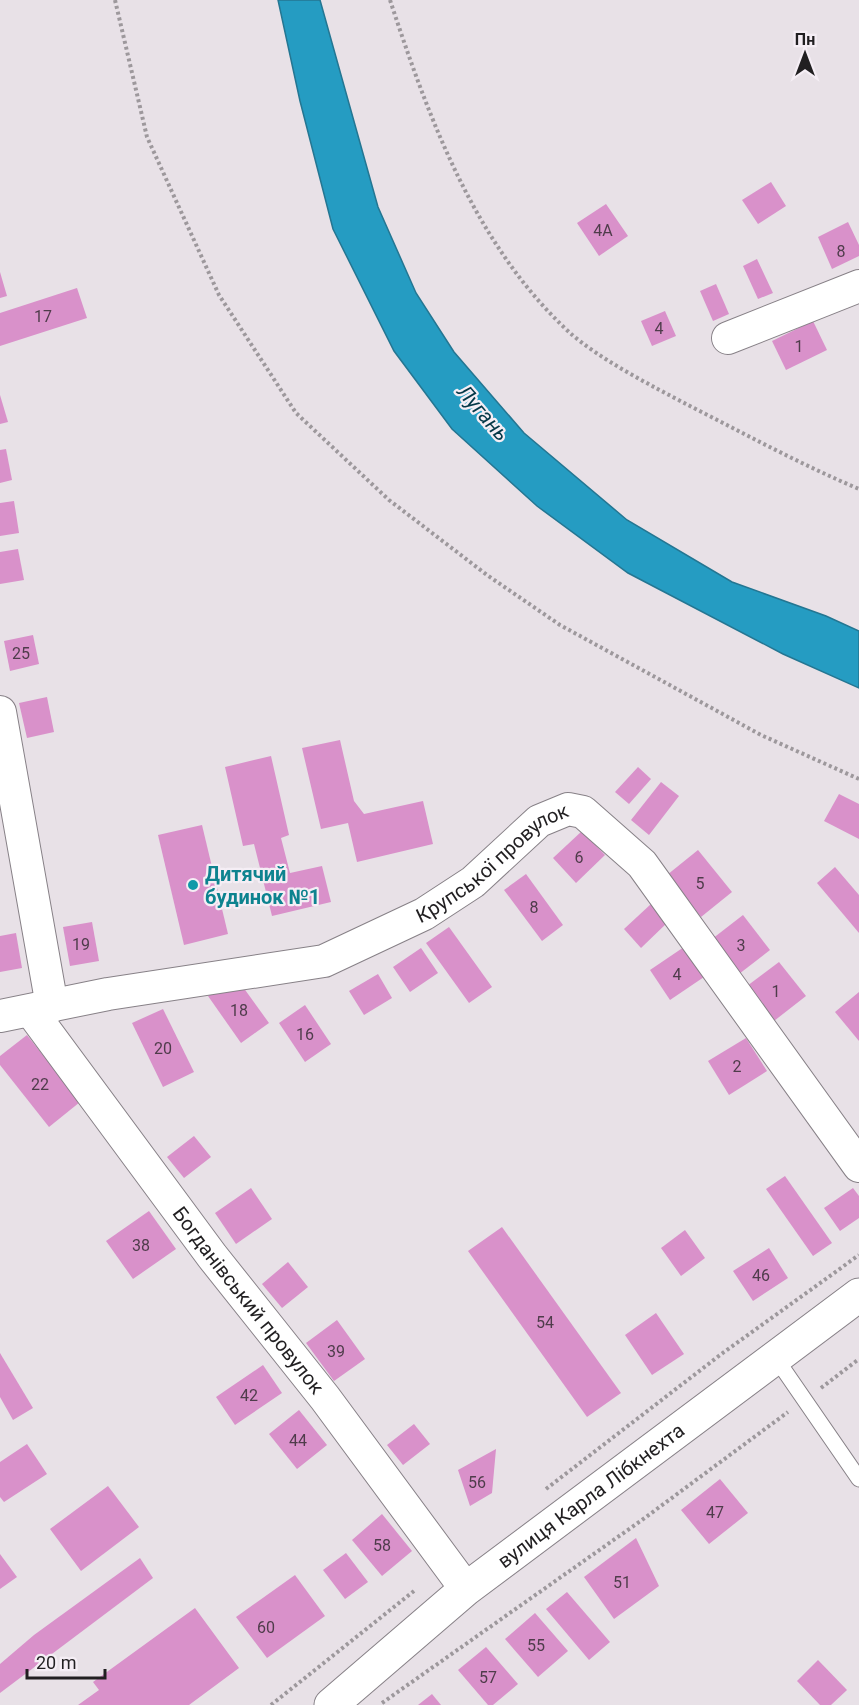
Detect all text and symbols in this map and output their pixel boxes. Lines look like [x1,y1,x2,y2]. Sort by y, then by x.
north arrow [775,24,835,84]
text: Пн [795,30,815,49]
house number: 4А [593,221,613,240]
house number: 8 [837,242,846,261]
house number: 17 [34,307,52,326]
house number: 4 [655,319,664,338]
house number: 1 [795,337,804,356]
water label: Лугань [451,379,514,446]
house number: 25 [12,644,30,663]
street label: Крупської провулок [412,798,572,928]
house number: 6 [575,848,584,867]
place label: Дитячий будинок №1 [205,862,320,909]
house number: 5 [696,874,705,893]
marker: Дитячий будинок №1 [186,878,200,892]
house number: 8 [530,898,539,917]
house number: 19 [72,935,90,954]
house number: 3 [737,936,746,955]
house number: 4 [673,965,682,984]
house number: 1 [772,982,781,1001]
house number: 18 [230,1001,248,1020]
house number: 16 [296,1025,314,1044]
house number: 20 [154,1039,172,1058]
house number: 2 [733,1057,742,1076]
house number: 22 [31,1075,49,1094]
street label: Богданівський провулок [168,1202,329,1399]
house number: 38 [132,1236,150,1255]
house number: 46 [752,1266,770,1285]
house number: 54 [536,1313,554,1332]
house number: 39 [327,1342,345,1361]
house number: 42 [240,1386,258,1405]
street label: вулиця Карла Лібкнехта [493,1418,689,1573]
house number: 44 [289,1431,307,1450]
house number: 56 [468,1473,486,1492]
house number: 47 [706,1503,724,1522]
house number: 58 [373,1536,391,1555]
house number: 51 [613,1573,631,1592]
house number: 60 [257,1618,275,1637]
house number: 55 [527,1636,545,1655]
scale bar [27,1642,105,1680]
text: 20 m [36,1652,76,1673]
house number: 57 [479,1668,497,1687]

